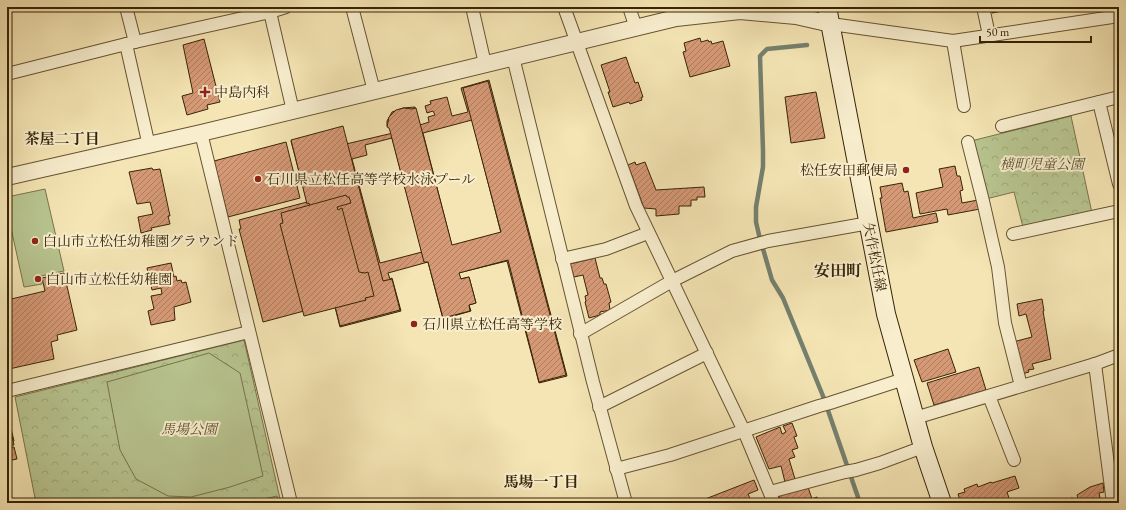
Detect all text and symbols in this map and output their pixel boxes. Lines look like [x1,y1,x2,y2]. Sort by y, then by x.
scale bar [980,18,1091,44]
text: 50 m [986,24,1010,40]
place label: 中島内科 [214,83,270,101]
marker: 中島内科 [199,86,211,98]
district label: 茶屋二丁目 [24,129,100,148]
park label: 横町児童公園 [1000,155,1086,173]
place label: 松任安田郵便局 [800,161,898,179]
marker: 松任安田郵便局 [901,165,911,175]
place label: 石川県立松任高等学校水泳プール [266,170,475,188]
marker: 石川県立松任高等学校水泳プール [253,174,263,184]
street label: 矢作松任線 [859,221,891,293]
place label: 白山市立松任幼稚園グラウンド [43,232,239,250]
marker: 白山市立松任幼稚園グラウンド [30,236,40,246]
district label: 安田町 [814,260,862,281]
place label: 白山市立松任幼稚園 [46,270,172,288]
marker: 白山市立松任幼稚園 [33,274,43,284]
place label: 石川県立松任高等学校 [422,315,562,333]
marker: 石川県立松任高等学校 [409,319,419,329]
park label: 馬場公園 [161,420,219,438]
district label: 馬場一丁目 [503,472,579,491]

